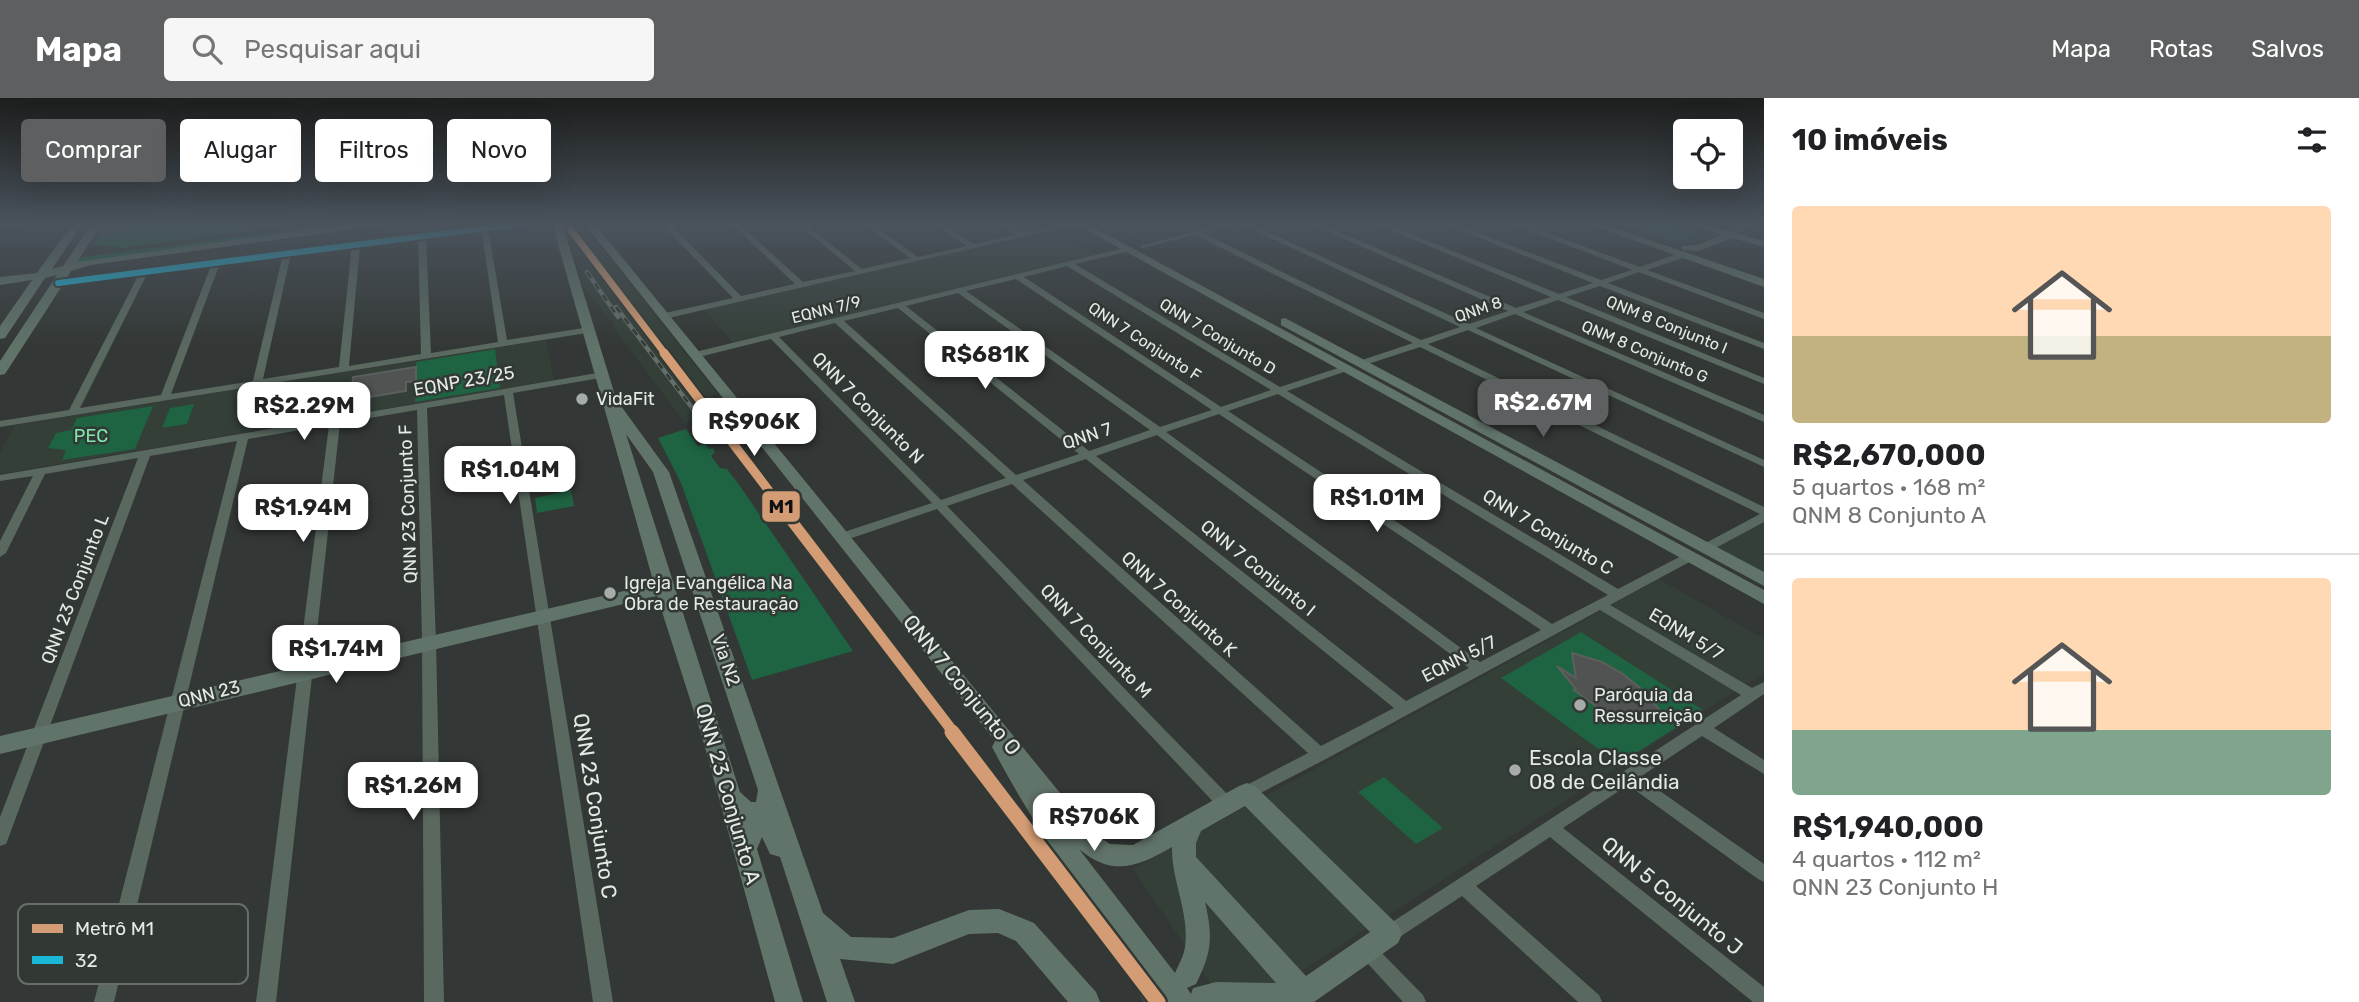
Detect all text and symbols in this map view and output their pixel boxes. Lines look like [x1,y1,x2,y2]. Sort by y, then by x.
search box [164,18,654,81]
text: Mapa [35,30,122,69]
icon: search [188,30,226,68]
text: Pesquisar aqui [244,34,421,65]
text: Mapa [2051,35,2111,63]
text: Rotas [2149,35,2213,63]
text: Salvos [2251,35,2324,63]
chip: Comprar [21,119,166,182]
chip: Alugar [180,119,301,182]
chip: Filtros [315,119,433,182]
chip: Novo [447,119,551,182]
map controls [1673,119,1743,189]
button: locate [1673,119,1743,189]
icon: filters [2293,121,2331,159]
text: 10 imóveis [1792,122,1948,158]
icon: home [1999,252,2125,378]
street label: QNM 8 Conjunto I [1603,291,1730,357]
street label: EQNN 7/9 [789,292,863,327]
street label: QNM 8 [1452,293,1504,326]
street label: QNN 7 Conjunto D [1156,294,1279,379]
street label: QNN 7 Conjunto F [1085,298,1205,385]
street label: QNM 8 Conjunto G [1579,316,1711,387]
pin: R$681K [928,331,1042,391]
text: R$681K [941,340,1029,368]
street label: QNN 7 Conjunto N [808,348,928,468]
street label: EQNP 23/25 [412,361,516,401]
pin: R$2.67M [1478,380,1608,439]
pin: R$2.29M [239,382,369,442]
place label: VidaFit [596,388,655,410]
text: R$2.67M [1493,388,1593,416]
text: R$2.29M [253,391,355,419]
marker: VidaFit [574,391,590,407]
pin: R$906K [697,398,811,458]
text: R$906K [708,407,800,435]
street label: QNN 7 [1059,418,1115,454]
street label: QNN 23 Conjunto F [394,424,422,584]
park label: PEC [74,425,108,447]
text: R$2,670,000 [1792,437,1986,473]
pin: R$1.04M [445,446,575,506]
text: R$1.04M [460,455,560,483]
text: 5 quartos · 168 m² [1792,473,1985,501]
pin: R$1.01M [1312,474,1442,534]
text: R$1.01M [1329,483,1425,511]
pin: R$1.94M [238,484,368,544]
street label: QNN 7 Conjunto C [1479,484,1617,580]
line badge: M1 [761,490,801,523]
text: R$1.94M [254,493,352,521]
text: M1 [768,495,794,518]
text: QNM 8 Conjunto A [1792,501,1986,529]
street label: QNN 23 Conjunto L [36,511,114,667]
street label: QNN 7 Conjunto I [1196,515,1320,621]
street label: QNN 7 Conjunto K [1117,547,1241,662]
place label: Igreja Evangélica Na Obra de Restauração [624,572,799,615]
street label: QNN 7 Conjunto M [1036,579,1156,703]
marker: Igreja Evangélica Na Obra de Restauração [602,585,618,601]
street label: EQNM 5/7 [1645,603,1727,665]
street label: QNN 7 Conjunto O [898,609,1027,760]
icon: home [1999,624,2125,750]
pin: R$1.74M [271,626,401,685]
street label: Via N2 [707,631,745,689]
street label: EQNN 5/7 [1418,631,1500,687]
text: R$1.74M [288,634,384,662]
street label: QNN 23 [176,676,242,712]
place label: Paróquia da Ressurreição [1594,684,1703,727]
marker: Paróquia da Ressurreição [1572,697,1588,713]
street label: QNN 23 Conjunto A [691,701,766,887]
street label: QNN 23 Conjunto C [568,711,622,900]
place label: Escola Classe 08 de Ceilândia [1529,745,1680,794]
pin: R$1.26M [348,762,478,822]
marker: Escola Classe 08 de Ceilândia [1507,762,1523,778]
text: R$1.26M [364,771,462,799]
pin: R$706K [1037,794,1151,853]
text: R$706K [1049,802,1139,830]
text: R$1,940,000 [1792,809,1984,845]
street label: QNN 5 Conjunto J [1597,831,1748,960]
text: 4 quartos · 112 m² [1792,845,1981,873]
text: QNN 23 Conjunto H [1792,873,1998,901]
legend [18,904,248,984]
text: Metrô M1 [75,917,154,940]
text: 32 [75,949,98,972]

